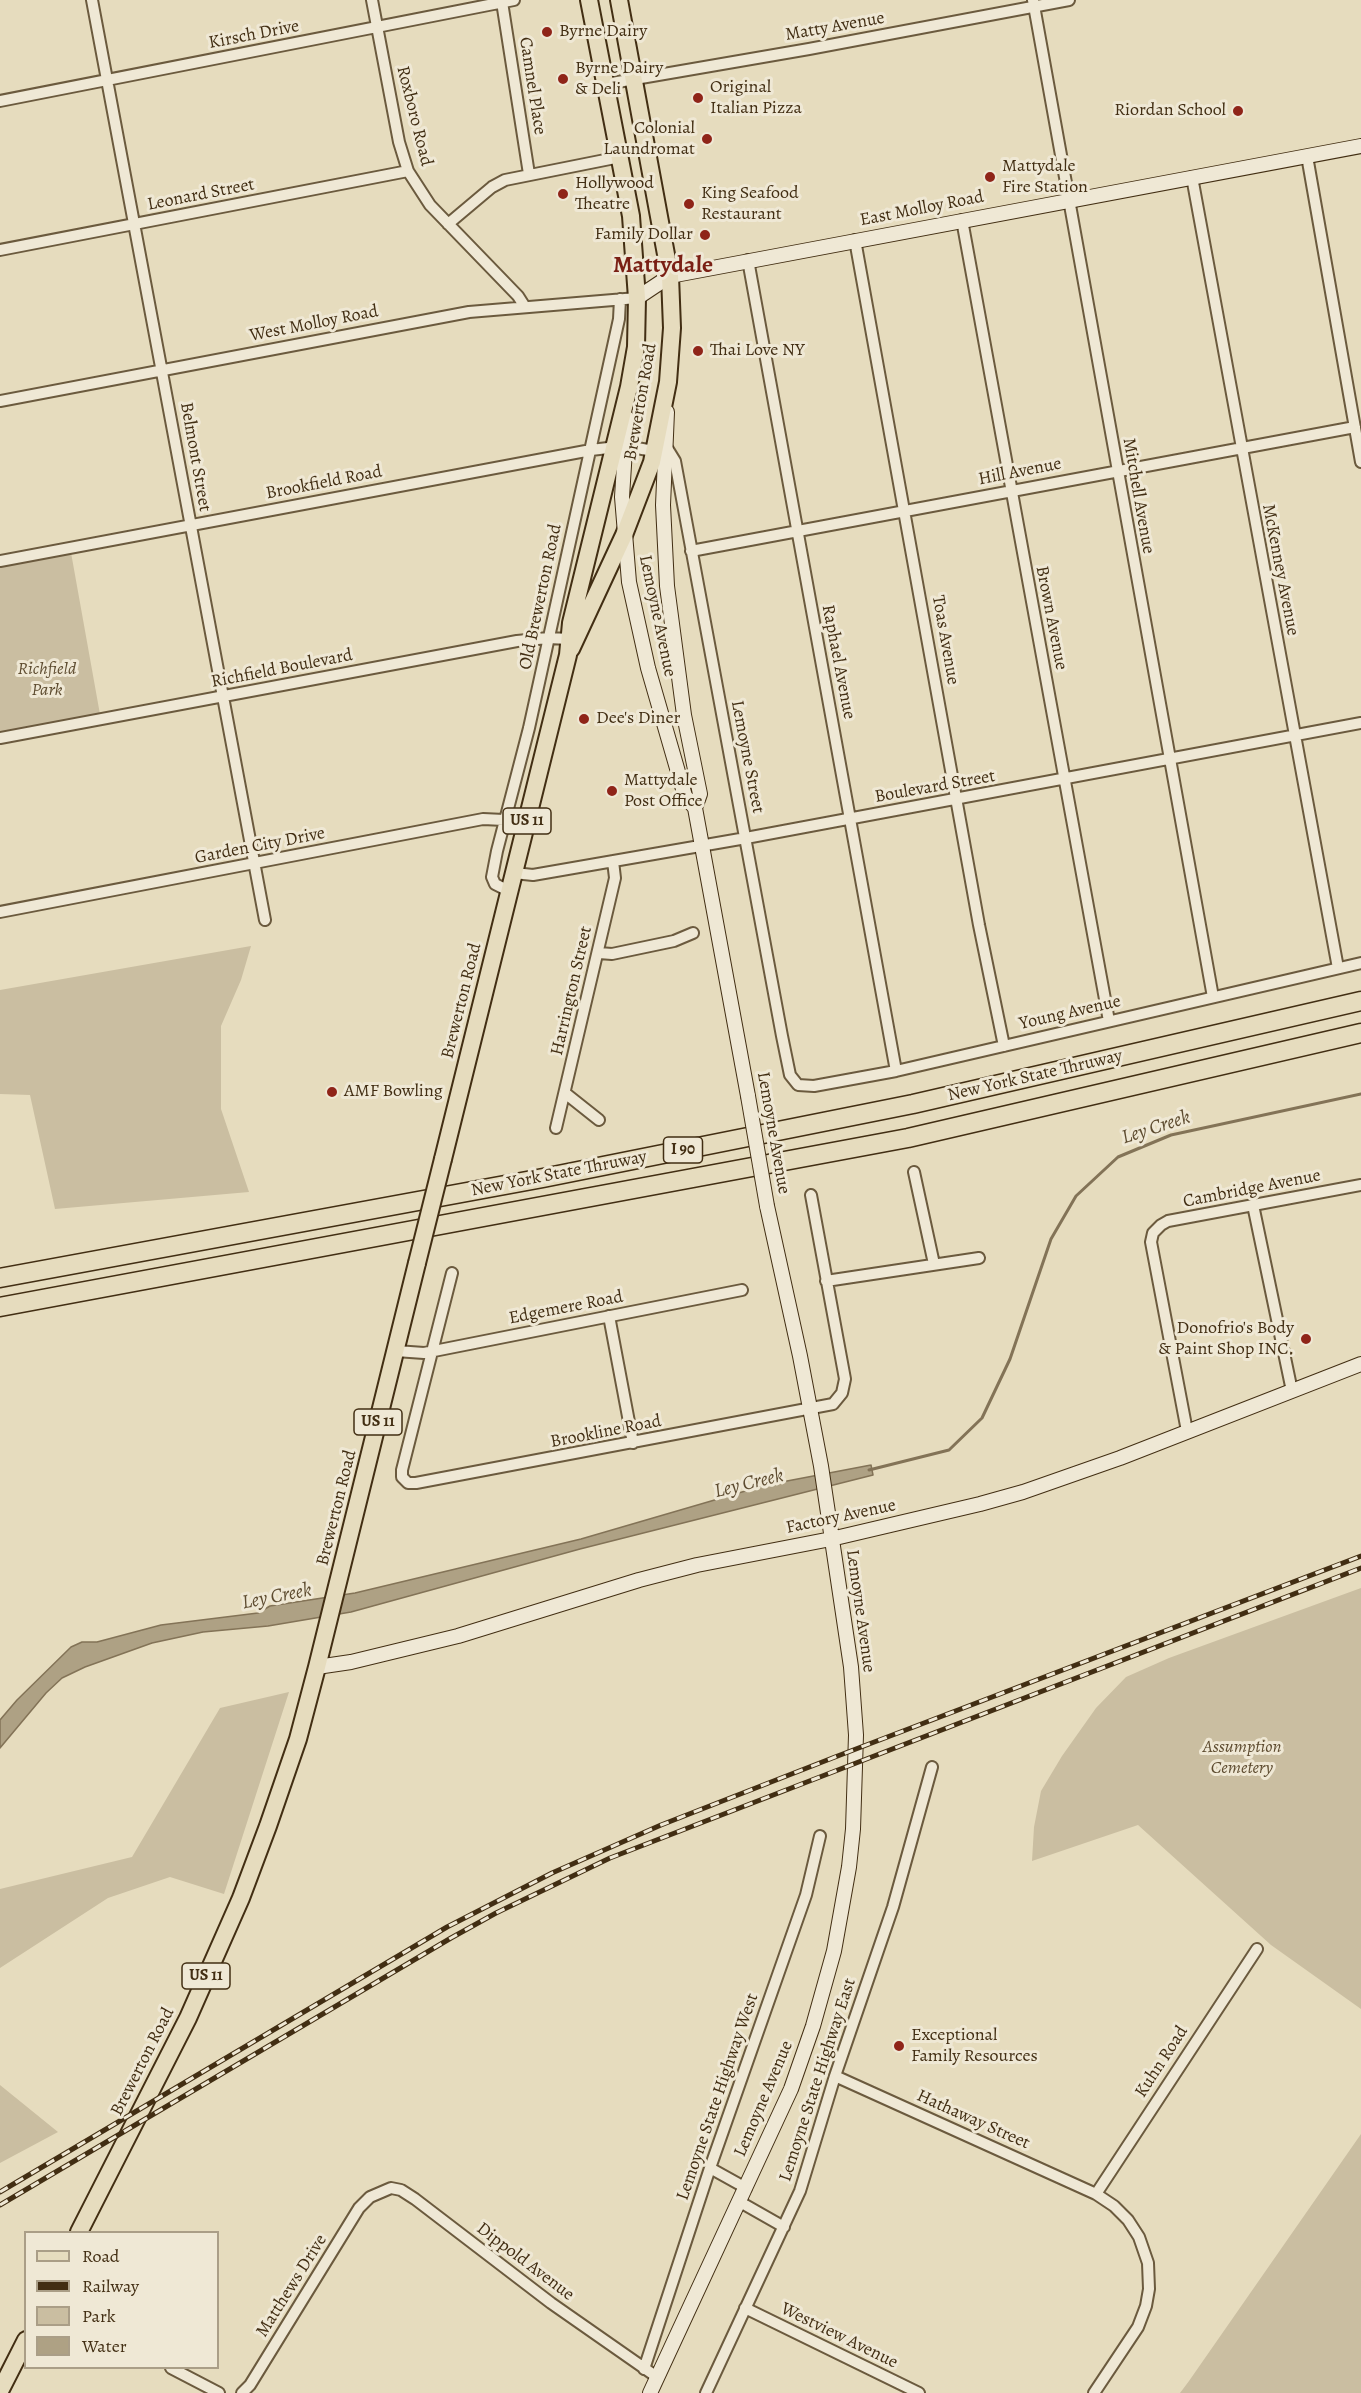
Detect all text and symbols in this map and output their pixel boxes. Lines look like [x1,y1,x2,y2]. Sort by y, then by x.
street label: Matty Avenue [784,8,886,46]
street label: Kirsch Drive [207,16,301,54]
place label: Byrne Dairy [559,21,647,43]
marker: Byrne Dairy [540,25,554,39]
street label: Camnel Place [514,36,550,136]
place label: Byrne Dairy & Deli [575,58,663,100]
street label: Roxboro Road [391,64,437,168]
marker: Byrne Dairy & Deli [556,72,570,86]
place label: Original Italian Pizza [710,77,802,119]
marker: Original Italian Pizza [691,91,705,105]
place label: Riordan School [1114,100,1226,122]
marker: Riordan School [1231,104,1245,118]
place label: Colonial Laundromat [603,118,695,160]
marker: Colonial Laundromat [700,132,714,146]
place label: Mattydale Fire Station [1002,156,1088,198]
marker: Mattydale Fire Station [983,170,997,184]
place label: Hollywood Theatre [575,173,654,216]
street label: Leonard Street [146,174,256,216]
place label: King Seafood Restaurant [701,183,799,226]
street label: East Molloy Road [858,186,986,232]
marker: Hollywood Theatre [556,187,570,201]
marker: King Seafood Restaurant [682,197,696,211]
place label: Family Dollar [594,224,693,246]
marker: Family Dollar [698,228,712,242]
district label: Mattydale [613,252,713,280]
street label: West Molloy Road [248,301,380,347]
place label: Thai Love NY [710,340,805,362]
street label: Brewerton Road [620,342,662,462]
marker: Thai Love NY [691,344,705,358]
street label: Belmont Street [175,401,215,513]
street label: Mitchell Avenue [1117,436,1159,556]
street label: Hill Avenue [977,453,1063,491]
street label: Brookfield Road [264,461,384,505]
street label: McKenney Avenue [1257,502,1303,638]
street label: Old Brewerton Road [515,522,567,672]
street label: Lemoyne Avenue [634,553,680,679]
street label: Brown Avenue [1030,564,1072,672]
street label: Toas Avenue [927,594,963,686]
street label: Raphael Avenue [816,603,860,721]
street label: Richfield Boulevard [209,645,355,693]
park label: Richfield Park [18,659,76,702]
street label: Lemoyne Street [725,699,769,815]
place label: Dee's Diner [596,708,680,730]
marker: Dee's Diner [577,712,591,726]
street label: Boulevard Street [873,766,997,808]
place label: Mattydale Post Office [624,770,703,812]
marker: Mattydale Post Office [605,784,619,798]
road number: US 11 [503,808,551,834]
street label: Garden City Drive [193,823,327,869]
street label: Harrington Street [547,924,597,1058]
street label: Brewerton Road [437,941,487,1061]
street label: Young Avenue [1017,991,1123,1035]
street label: New York State Thruway [946,1045,1124,1107]
street label: Lemoyne Avenue [752,1070,794,1196]
place label: AMF Bowling [344,1081,443,1103]
marker: AMF Bowling [325,1085,339,1099]
water label: Ley Creek [1119,1106,1193,1150]
road number: I 90 [664,1137,702,1163]
street label: New York State Thruway [469,1146,649,1202]
street label: Cambridge Avenue [1181,1165,1323,1213]
street label: Edgemere Road [507,1286,625,1330]
place label: Donofrio's Body & Paint Shop INC. [1158,1318,1294,1360]
marker: Donofrio's Body & Paint Shop INC. [1299,1332,1313,1346]
road number: US 11 [354,1409,402,1435]
street label: Brookline Road [549,1411,663,1453]
street label: Brewerton Road [312,1448,362,1568]
water label: Ley Creek [712,1464,786,1504]
street label: Factory Avenue [784,1495,898,1539]
street label: Lemoyne Avenue [841,1548,879,1674]
water label: Ley Creek [240,1578,314,1616]
park label: Assumption Cemetery [1203,1737,1281,1780]
road number: US 11 [182,1963,230,1989]
street label: Lemoyne State Highway East [775,1976,861,2184]
street label: Lemoyne State Highway West [672,1991,764,2203]
street label: Brewerton Road [106,2004,180,2120]
street label: Kuhn Road [1131,2022,1193,2102]
place label: Exceptional Family Resources [911,2025,1038,2068]
street label: Lemoyne Avenue [730,2038,798,2160]
marker: Exceptional Family Resources [892,2039,906,2053]
street label: Hathaway Street [913,2085,1033,2155]
street label: Dippold Avenue [472,2218,578,2306]
legend [24,2231,219,2369]
street label: Matthews Drive [252,2231,332,2341]
text: Road [82,2244,119,2268]
text: Railway [82,2274,139,2298]
street label: Westview Avenue [777,2298,901,2374]
text: Park [82,2304,116,2328]
text: Water [82,2334,127,2358]

